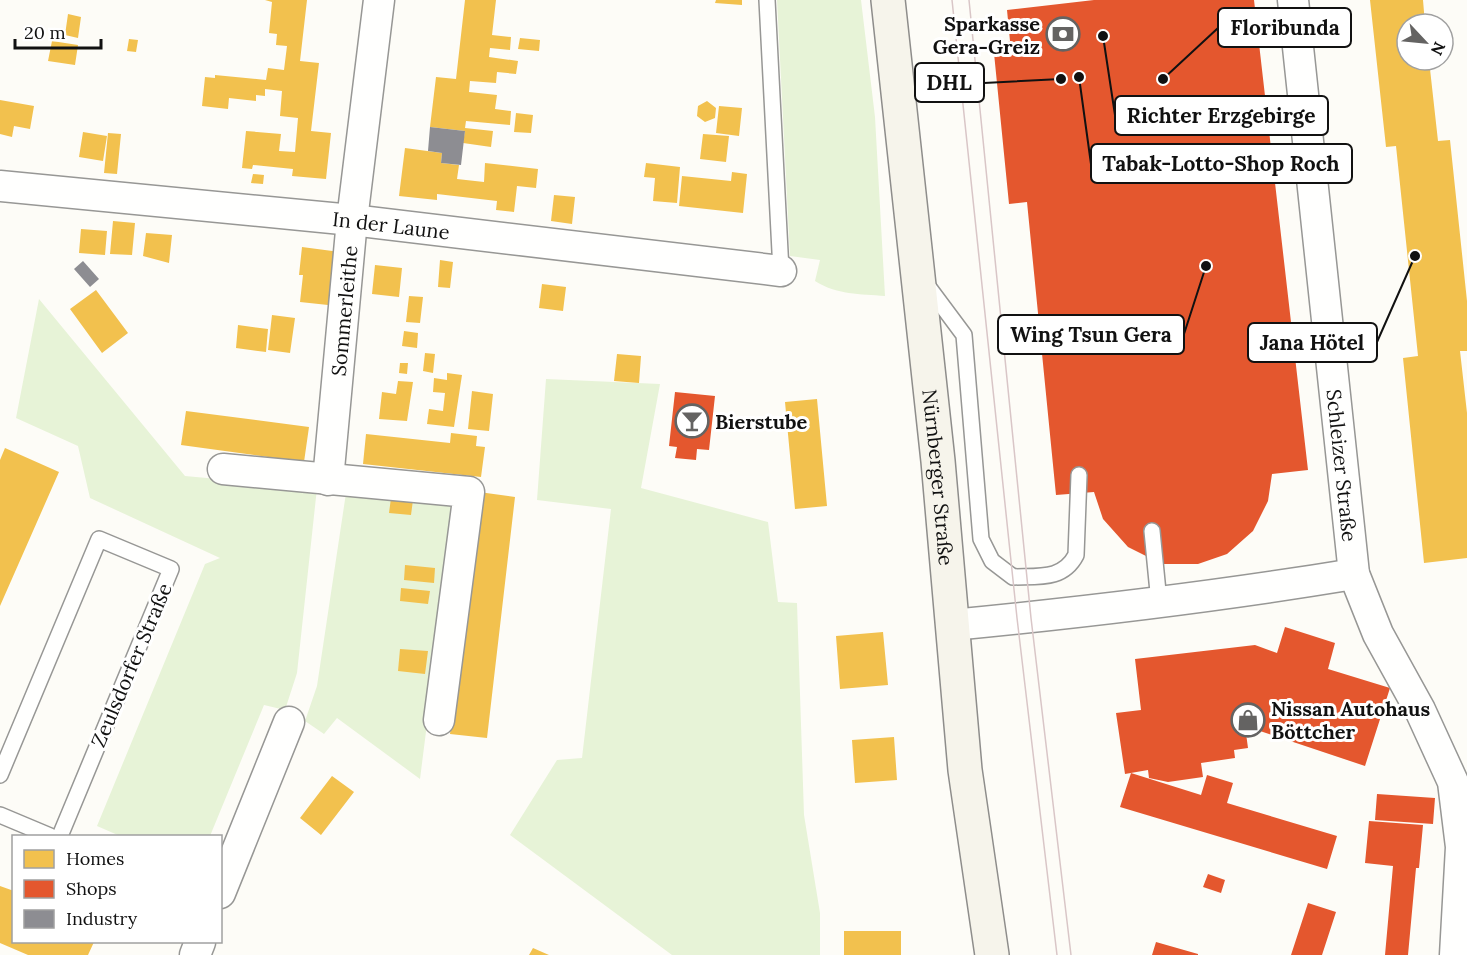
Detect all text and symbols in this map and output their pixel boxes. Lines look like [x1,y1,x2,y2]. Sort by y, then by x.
callout: Floribunda [1218,8,1351,47]
place label: Sparkasse Gera-Greiz [933,11,1040,59]
scale bar [15,12,100,50]
north arrow [1395,12,1455,72]
text: Floribunda [1230,14,1340,41]
bank icon: Sparkasse Gera-Greiz [1045,16,1081,52]
text: 20 m [24,21,66,44]
text: N [1427,39,1450,59]
callout: DHL [915,63,984,102]
text: DHL [926,69,972,96]
callout: Richter Erzgebirge [1115,96,1328,135]
text: Richter Erzgebirge [1127,102,1315,129]
callout: Tabak-Lotto-Shop Roch [1091,144,1352,183]
text: Tabak-Lotto-Shop Roch [1102,150,1340,177]
street label: In der Laune [331,206,451,244]
street label: Sommerleithe [325,244,362,377]
callout: Wing Tsun Gera [998,315,1184,354]
text: Wing Tsun Gera [1010,321,1172,348]
callout: Jana Hötel [1248,323,1377,362]
text: Jana Hötel [1260,329,1365,356]
street label: Nürnberger Straße [918,388,960,567]
street label: Schleizer Straße [1322,388,1363,543]
bar icon: Bierstube [674,403,710,439]
place label: Bierstube [715,409,808,434]
street label: Zeulsdorfer Straße [85,579,177,751]
place label: Nissan Autohaus Böttcher [1271,696,1430,744]
shop icon: Nissan Autohaus Böttcher [1230,702,1266,738]
legend [12,835,222,943]
text: Homes [66,847,124,870]
text: Shops [66,877,117,900]
text: Industry [66,907,138,930]

